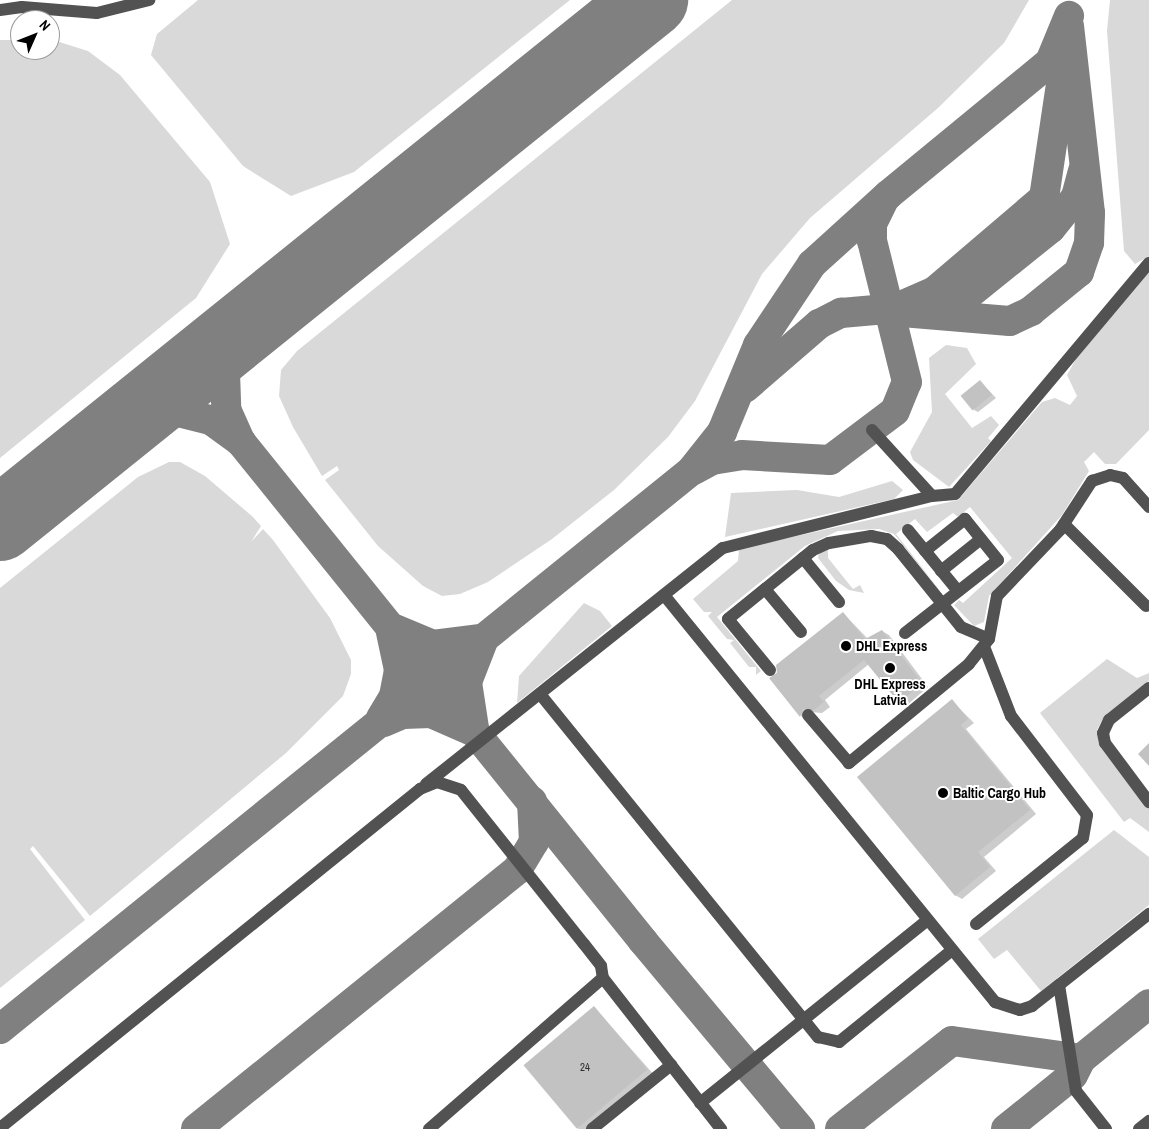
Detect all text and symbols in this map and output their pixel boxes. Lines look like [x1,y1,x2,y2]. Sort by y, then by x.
north arrow [10,10,60,60]
text: N [36,16,54,35]
place label: DHL Express [856,638,927,654]
marker: DHL Express [840,640,852,652]
marker: DHL Express Latvia [884,662,896,674]
place label: DHL Express Latvia [854,676,926,709]
place label: Baltic Cargo Hub [953,785,1046,801]
marker: Baltic Cargo Hub [937,787,949,799]
house number: 24 [580,1060,590,1074]

